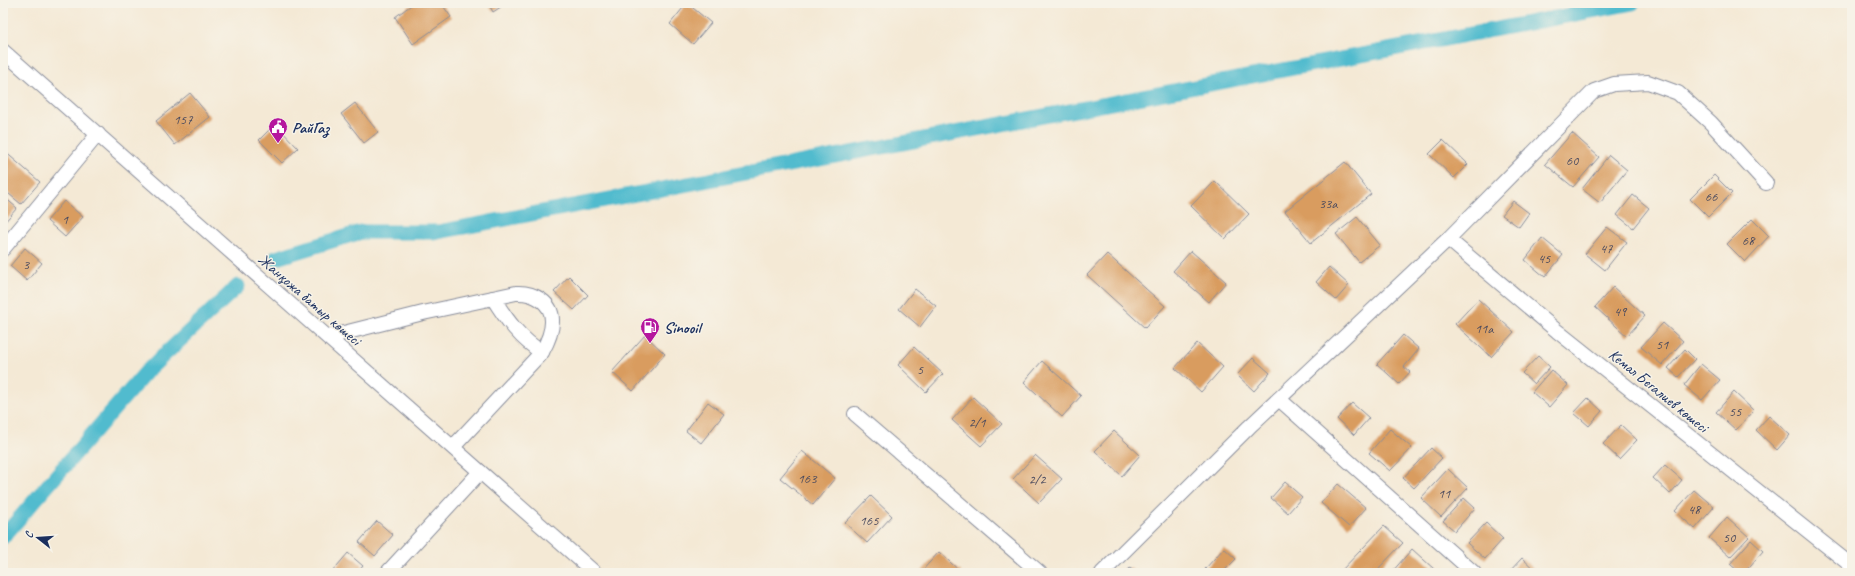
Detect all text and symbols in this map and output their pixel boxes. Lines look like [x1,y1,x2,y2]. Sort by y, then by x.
house number: 157 [174,111,193,128]
public building icon: РайГаз [267,116,289,144]
place label: РайГаз [292,118,331,138]
house number: 60 [1566,152,1580,169]
house number: 66 [1705,188,1718,205]
house number: 33а [1319,195,1338,212]
house number: 1 [62,211,69,228]
house number: 68 [1742,232,1756,249]
house number: 47 [1600,240,1613,257]
street label: Жанқожа батыр көшесі [254,250,367,351]
house number: 45 [1538,250,1551,267]
house number: 3 [23,256,31,273]
house number: 49 [1614,303,1628,320]
fuel station icon: Sinooil [639,316,661,344]
place label: Sinooil [664,318,703,338]
house number: 11а [1475,320,1494,337]
house number: 51 [1656,336,1669,353]
street label: Кемал Бегалиев көшесі [1605,344,1714,438]
house number: 5 [917,361,924,378]
house number: 55 [1729,403,1742,420]
house number: 2/1 [968,414,986,431]
house number: 163 [798,470,818,487]
house number: 2/2 [1028,471,1047,488]
house number: 11 [1438,485,1451,502]
house number: 48 [1688,501,1702,518]
house number: 165 [860,512,879,529]
north arrow [18,518,58,558]
text: С [21,529,36,540]
house number: 50 [1723,529,1737,546]

